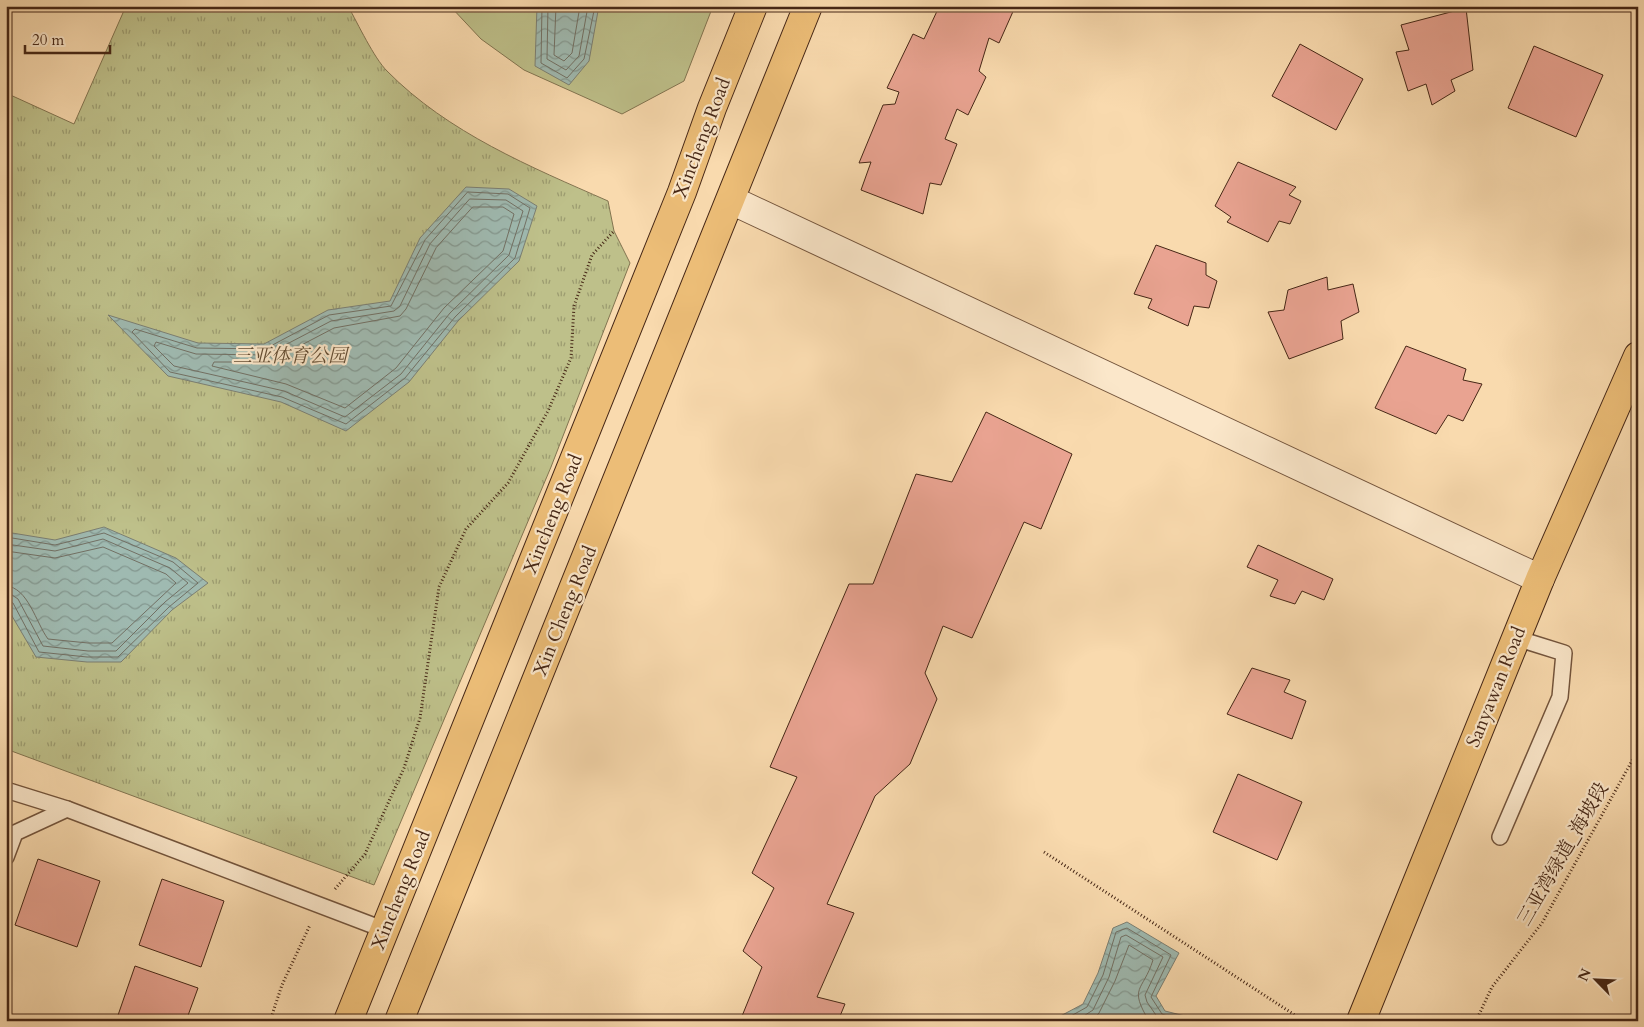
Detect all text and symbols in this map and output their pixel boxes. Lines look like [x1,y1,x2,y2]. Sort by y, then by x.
scale bar [25,22,110,54]
text: 20 m [32,30,64,50]
street label: Xincheng Road [667,74,737,202]
park label: 三亚体育公园 [233,343,350,369]
street label: Xincheng Road [517,450,589,578]
street label: Xin Cheng Road [527,542,603,680]
street label: Sanyawan Road [1460,623,1532,751]
street label: 三亚湾绿道_海坡段 [1511,778,1615,930]
street label: Xincheng Road [365,826,437,954]
north arrow [1572,954,1622,1004]
text: N [1573,965,1596,984]

